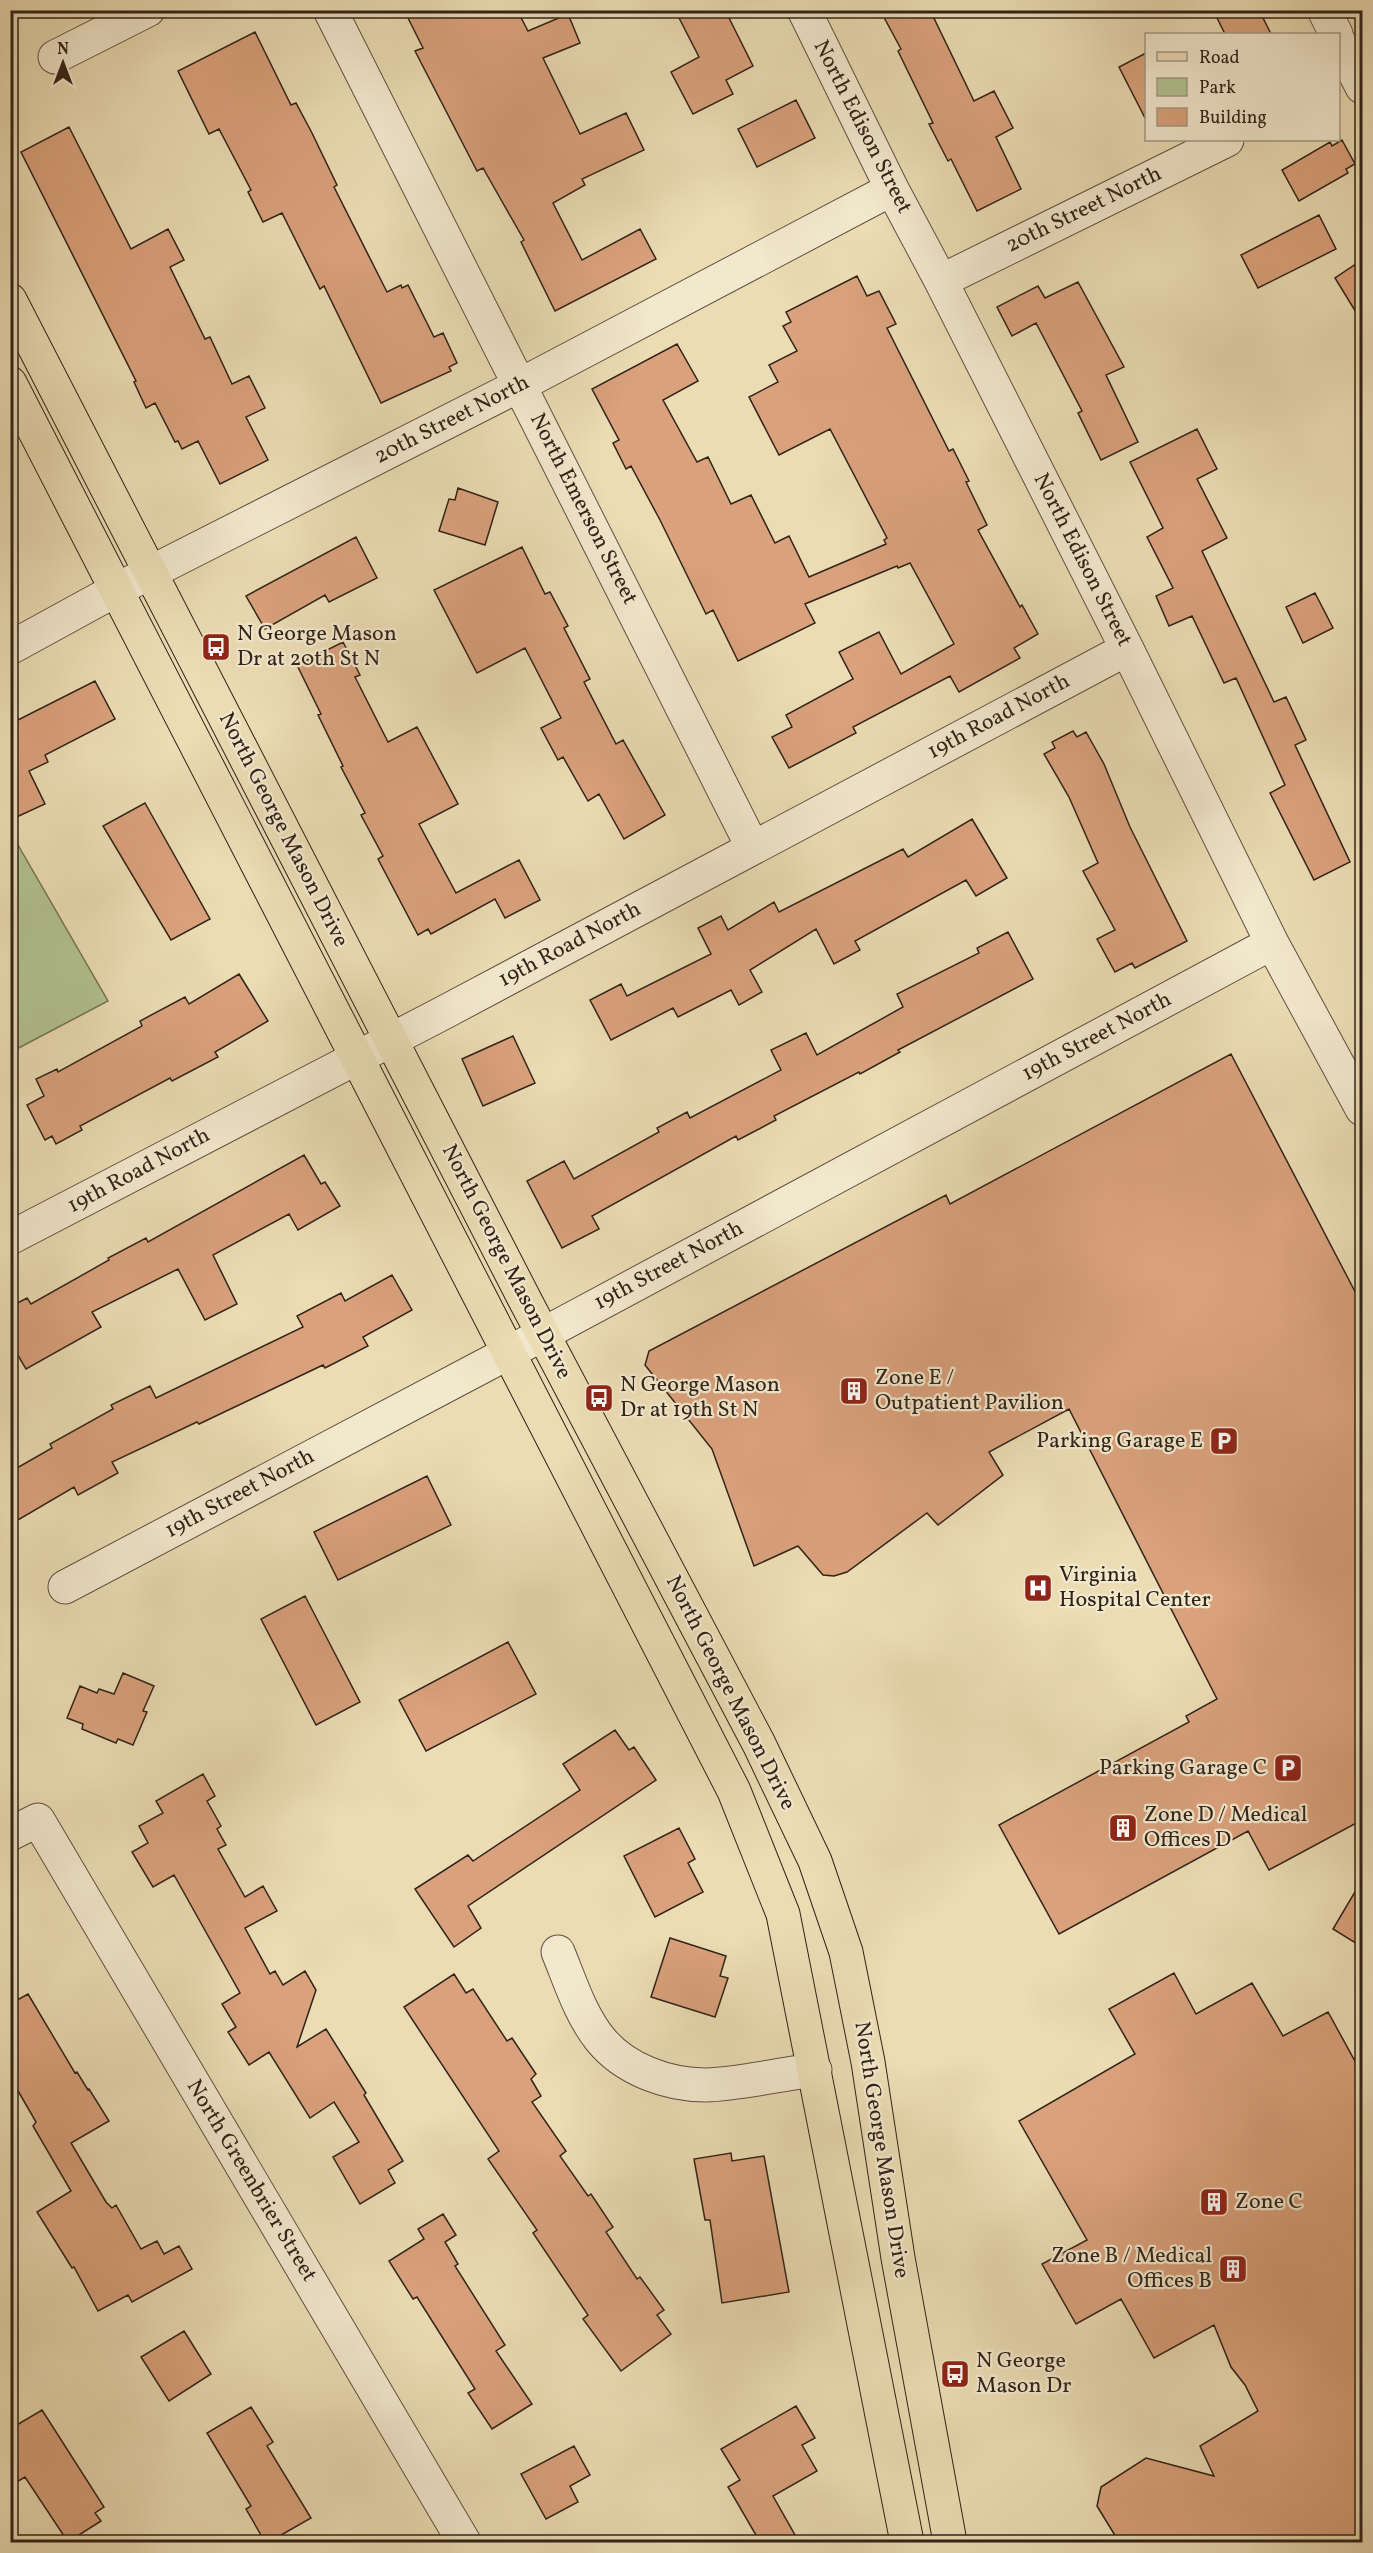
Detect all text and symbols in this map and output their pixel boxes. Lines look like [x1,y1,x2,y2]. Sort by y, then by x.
north arrow [33,33,93,93]
legend [1145,33,1340,141]
street label: North Edison Street [805,35,919,219]
text: N [57,39,69,61]
text: Road [1199,46,1240,71]
text: Park [1199,76,1236,101]
text: Building [1199,106,1267,131]
street label: 20th Street North [1001,159,1167,261]
street label: 20th Street North [369,368,535,472]
street label: North Emerson Street [521,408,645,610]
street label: North Edison Street [1025,468,1139,652]
place label: N George Mason Dr at 20th St N [237,619,397,675]
bus stop icon: N George Mason Dr at 20th St N [200,631,232,663]
street label: 19th Road North [922,666,1076,768]
street label: North George Mason Drive [210,707,356,953]
street label: 19th Road North [493,894,647,996]
street label: 19th Street North [1017,985,1177,1089]
street label: 19th Road North [62,1120,216,1222]
street label: North George Mason Drive [433,1139,579,1385]
street label: 19th Street North [589,1214,749,1318]
place label: Zone E / Outpatient Pavilion [875,1363,1064,1419]
place label: N George Mason Dr at 19th St N [620,1370,780,1426]
building icon: Zone E / Outpatient Pavilion [838,1375,870,1407]
bus stop icon: N George Mason Dr at 19th St N [583,1382,615,1414]
parking icon: Parking Garage E [1208,1425,1240,1457]
place label: Parking Garage E [1036,1426,1203,1457]
street label: 19th Street North [160,1442,320,1546]
place label: Virginia Hospital Center [1059,1560,1211,1616]
street label: North George Mason Drive [657,1570,803,1816]
hospital icon: Virginia Hospital Center [1022,1572,1054,1604]
parking icon: Parking Garage C [1272,1752,1304,1784]
place label: Parking Garage C [1099,1753,1267,1784]
place label: Zone D / Medical Offices D [1144,1800,1307,1856]
building icon: Zone D / Medical Offices D [1107,1812,1139,1844]
street label: North George Mason Drive [845,2019,917,2281]
street label: North Greenbrier Street [178,2074,324,2288]
building icon: Zone C [1198,2186,1230,2218]
place label: Zone C [1235,2187,1303,2218]
place label: Zone B / Medical Offices B [1051,2241,1212,2297]
building icon: Zone B / Medical Offices B [1217,2253,1249,2285]
place label: N George Mason Dr [976,2346,1071,2402]
bus stop icon: N George Mason Dr [939,2358,971,2390]

